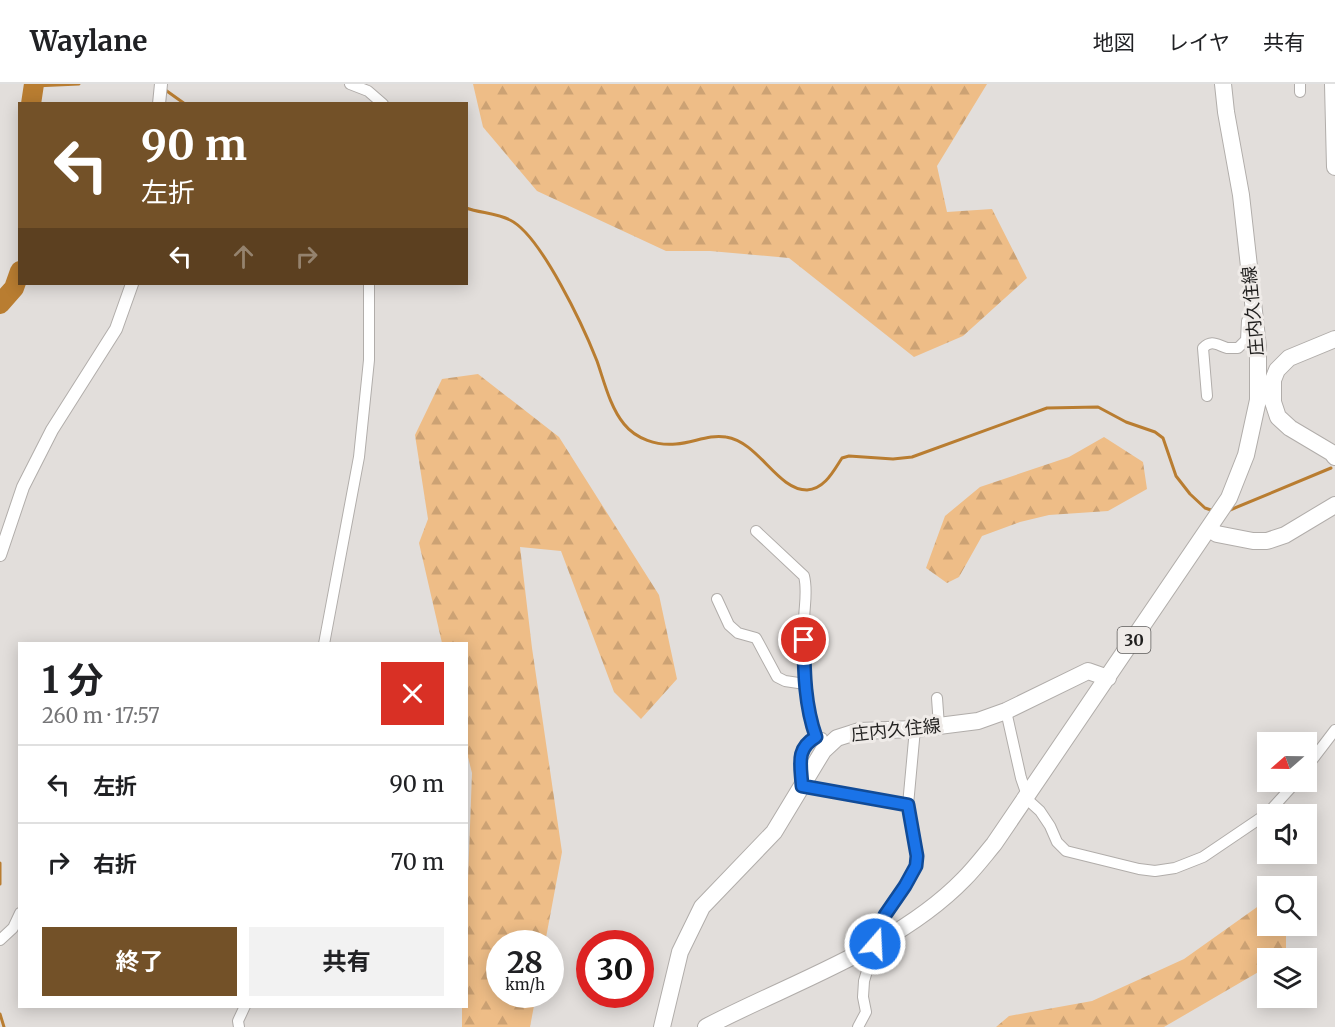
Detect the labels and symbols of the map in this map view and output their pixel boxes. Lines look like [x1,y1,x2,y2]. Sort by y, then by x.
street label: 庄内久住線 [1237,265,1268,357]
pin [778,614,829,665]
road number: 30 [1118,627,1150,653]
street label: 庄内久住線 [850,713,942,746]
north arrow [1257,732,1317,792]
position arrow [843,912,907,976]
speed limit sign: 30 [576,930,654,1008]

